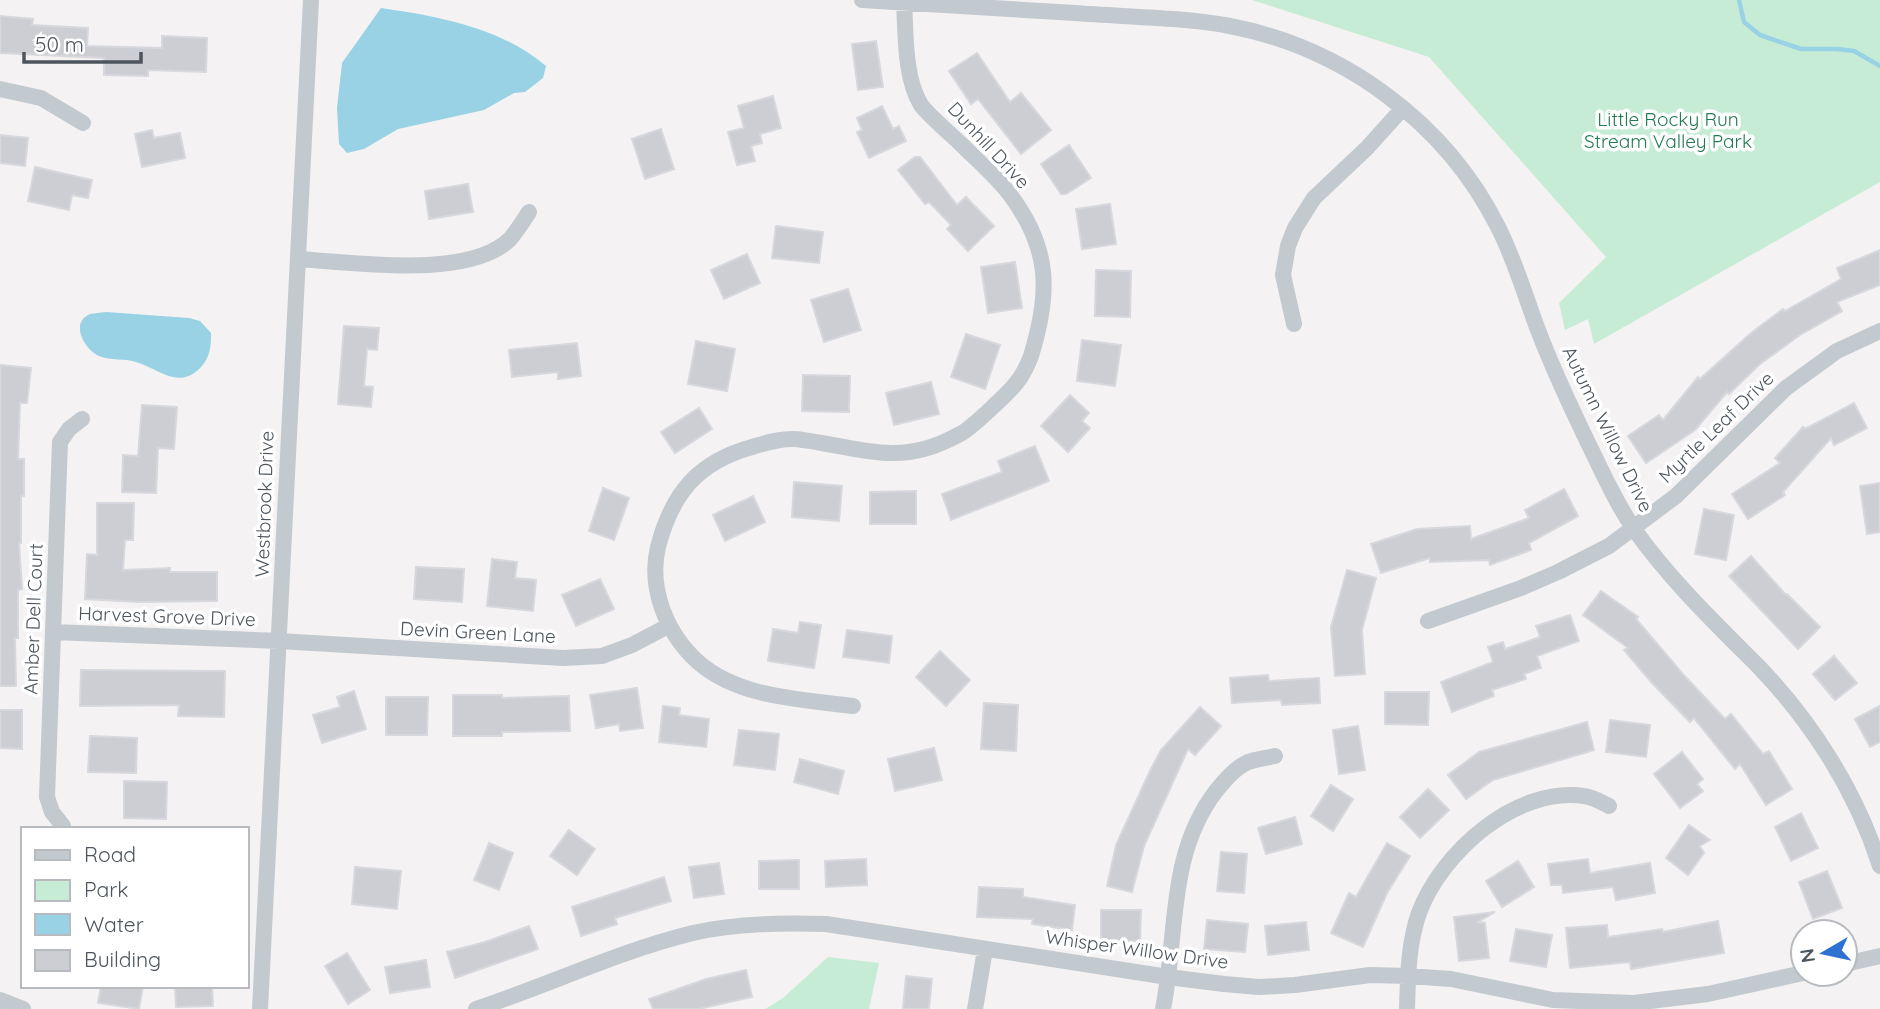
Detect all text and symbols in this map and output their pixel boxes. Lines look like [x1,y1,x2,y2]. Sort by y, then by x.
scale bar [24,21,142,65]
text: 50 m [35,31,84,57]
street label: Dunhill Drive [943,97,1035,193]
park label: Little Rocky Run Stream Valley Park [1584,107,1752,153]
street label: Autumn Willow Drive [1557,342,1659,516]
street label: Myrtle Leaf Drive [1654,366,1778,488]
street label: Westbrook Drive [249,430,279,578]
street label: Amber Dell Court [18,543,48,695]
street label: Harvest Grove Drive [78,601,256,631]
street label: Devin Green Lane [400,616,556,648]
legend [21,827,248,988]
text: Road [84,841,136,867]
text: Park [84,876,128,902]
text: Water [84,911,144,937]
north arrow [1789,918,1859,988]
street label: Whisper Willow Drive [1044,924,1230,974]
text: Building [84,946,161,972]
text: N [1794,947,1820,964]

